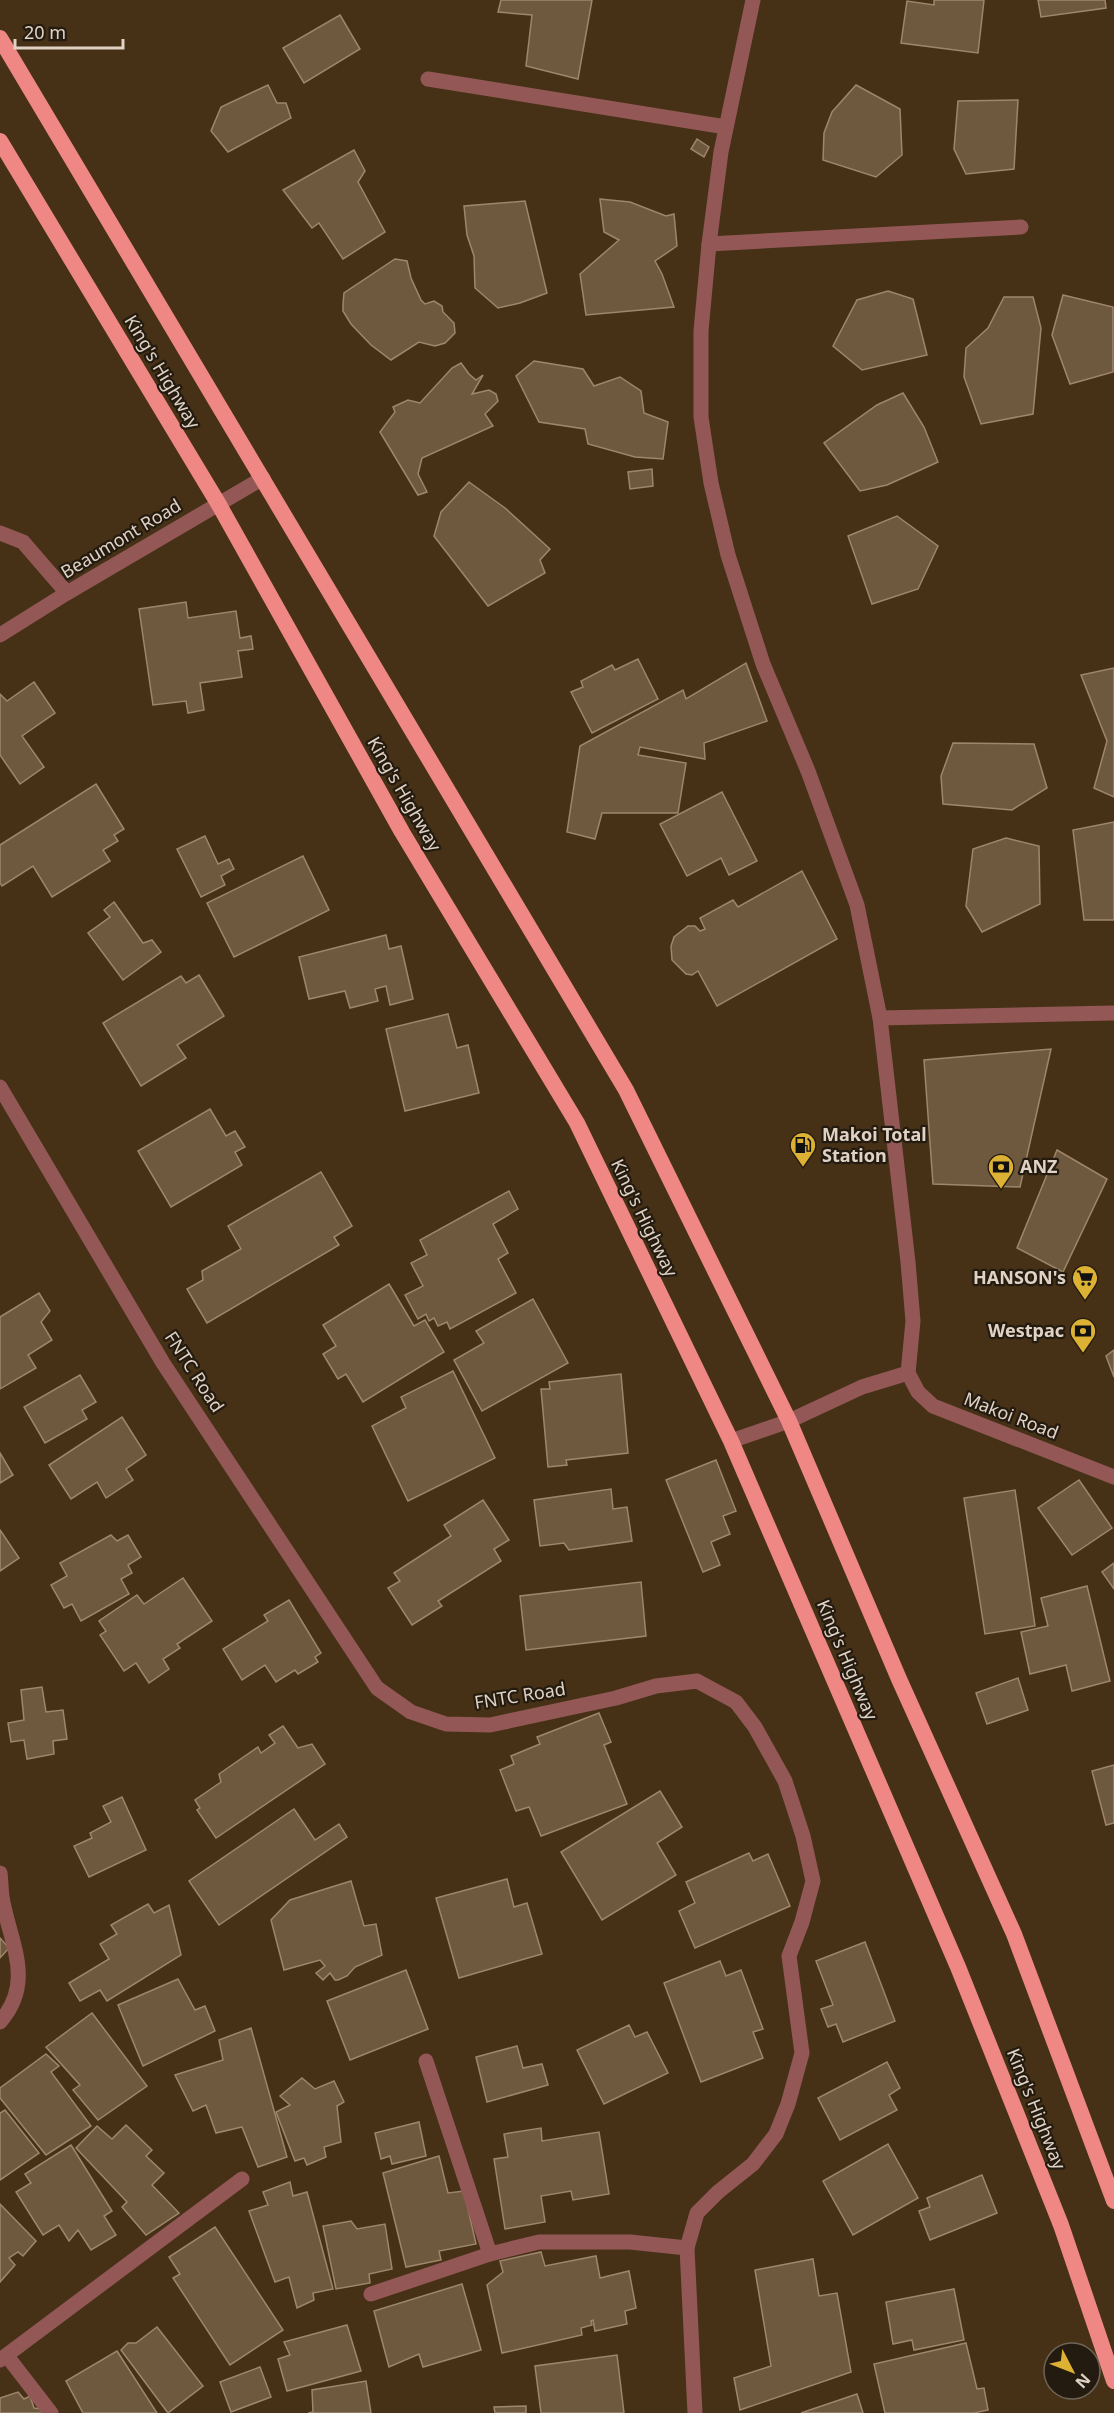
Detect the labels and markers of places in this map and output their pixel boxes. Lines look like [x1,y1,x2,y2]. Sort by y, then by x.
place label: Makoi Total Station [822,1122,927,1167]
fuel station icon: Makoi Total Station [788,1130,818,1168]
bank icon: ANZ [986,1152,1016,1190]
place label: ANZ [1020,1154,1058,1178]
supermarket icon: HANSON's [1070,1263,1100,1301]
place label: HANSON's [973,1265,1066,1289]
bank icon: Westpac [1068,1316,1098,1354]
place label: Westpac [988,1318,1064,1342]

